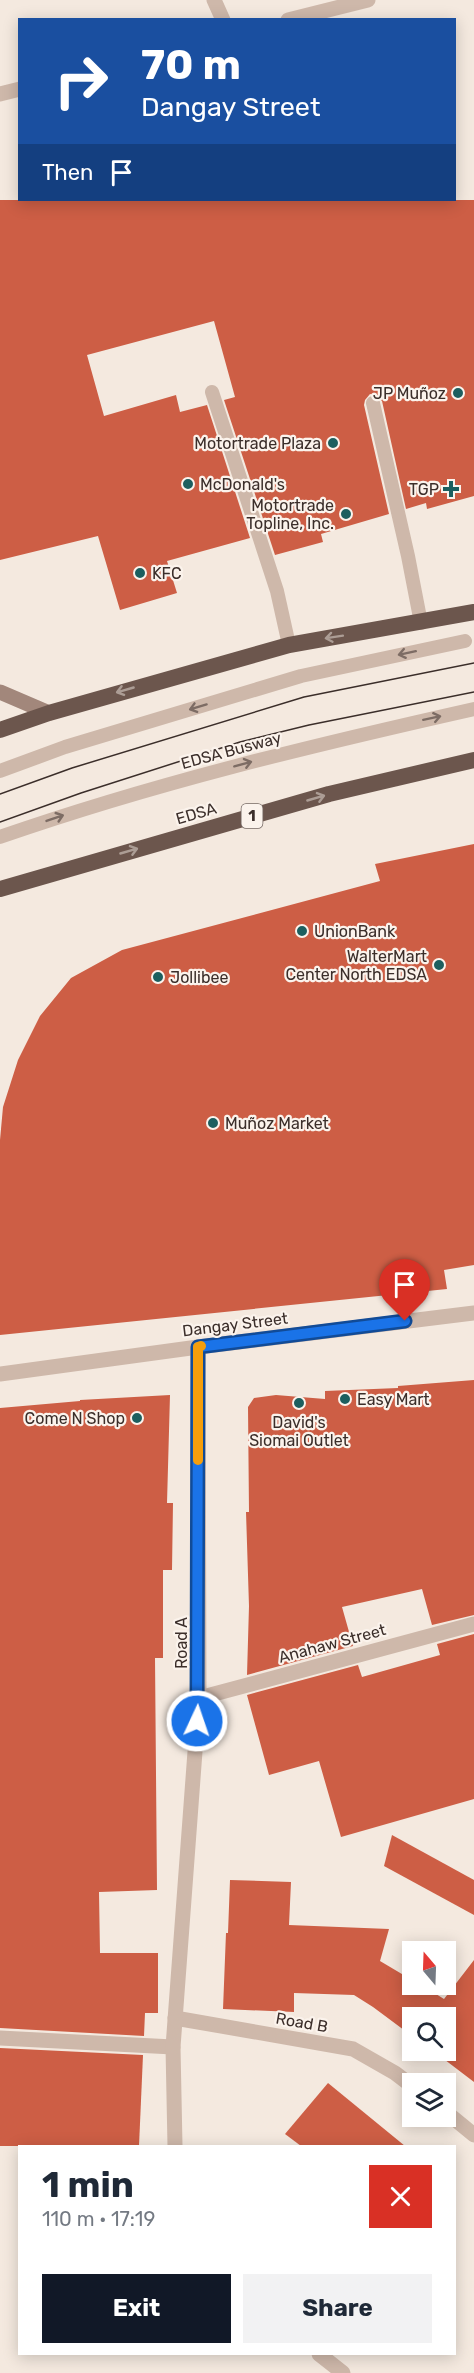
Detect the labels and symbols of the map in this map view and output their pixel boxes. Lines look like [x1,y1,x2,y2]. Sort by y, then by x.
place label: JP Muñoz [373,384,446,403]
marker: JP Muñoz [451,386,465,400]
place label: Motortrade Plaza [194,434,321,453]
marker: Motortrade Plaza [326,436,340,450]
place label: McDonald's [200,475,285,494]
marker: McDonald's [181,477,195,491]
place label: TGP [409,480,439,499]
marker: TGP [444,482,458,496]
place label: Motortrade Topline, Inc. [246,496,334,533]
marker: Motortrade Topline, Inc. [339,507,353,521]
place label: KFC [152,564,182,583]
marker: KFC [133,566,147,580]
one-way arrow [325,632,344,643]
one-way arrow [398,648,417,660]
one-way arrow [116,685,135,696]
one-way arrow [189,702,208,713]
one-way arrow [422,712,441,724]
street label: EDSA Busway [179,728,284,773]
one-way arrow [233,758,252,769]
one-way arrow [306,791,325,803]
street label: EDSA [174,799,219,828]
road number: 1 [242,804,262,828]
one-way arrow [45,811,64,822]
one-way arrow [119,845,138,856]
place label: UnionBank [314,922,396,941]
marker: UnionBank [295,924,309,938]
place label: WalterMart Center North EDSA [285,947,427,984]
marker: WalterMart Center North EDSA [432,958,446,972]
place label: Jollibee [170,968,228,987]
marker: Jollibee [151,970,165,984]
place label: Muñoz Market [225,1114,329,1133]
marker: Muñoz Market [206,1116,220,1130]
pin [379,1259,430,1321]
street label: Dangay Street [181,1309,289,1340]
place label: Easy Mart [357,1390,430,1409]
marker: Easy Mart [338,1392,352,1406]
marker: David's Siomai Outlet [292,1396,306,1410]
place label: Come N Shop [25,1409,125,1428]
marker: Come N Shop [130,1411,144,1425]
place label: David's Siomai Outlet [249,1413,349,1450]
street label: Road A [172,1617,191,1669]
street label: Anahaw Street [276,1620,388,1667]
position arrow [165,1689,229,1753]
north arrow [402,1941,456,1995]
street label: Road B [274,2009,329,2036]

